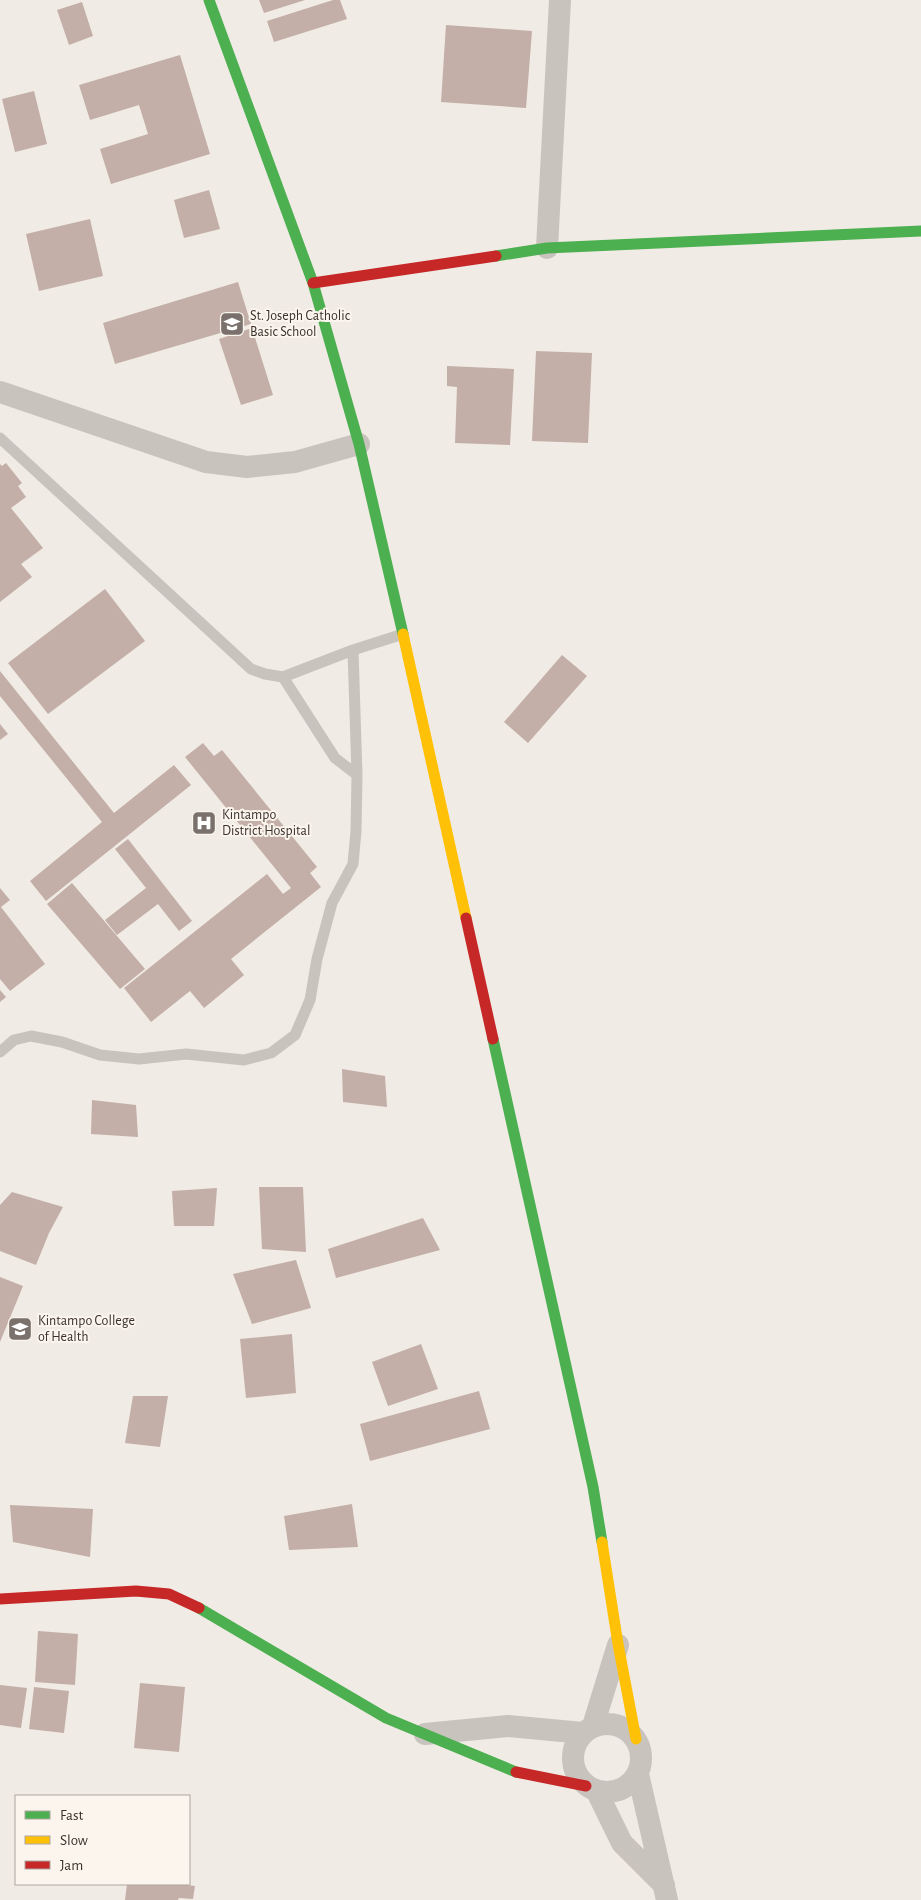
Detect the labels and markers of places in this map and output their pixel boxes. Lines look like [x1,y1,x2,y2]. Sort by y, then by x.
place label: St. Joseph Catholic Basic School [250,309,351,339]
school or university icon: St. Joseph Catholic Basic School [219,311,245,337]
place label: Kintampo District Hospital [222,808,310,838]
hospital icon: Kintampo District Hospital [191,810,217,836]
place label: Kintampo College of Health [38,1314,135,1344]
school or university icon: Kintampo College of Health [7,1316,33,1342]

